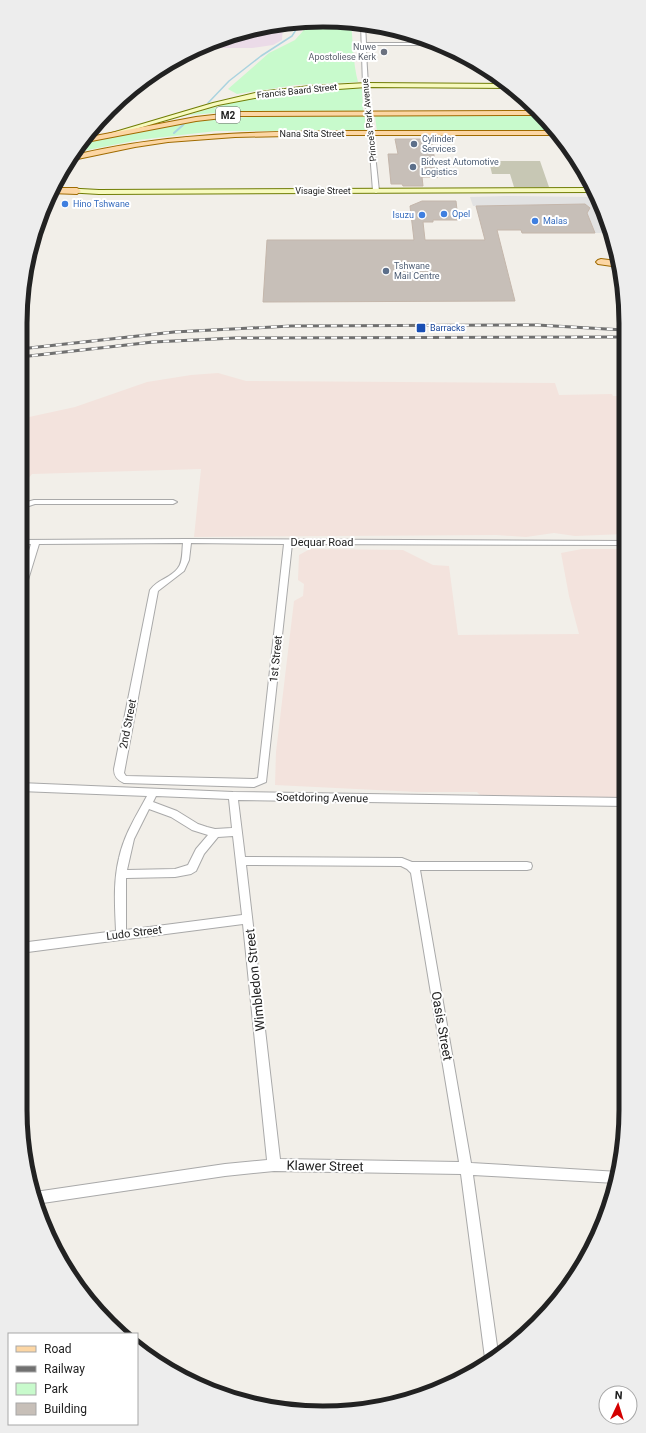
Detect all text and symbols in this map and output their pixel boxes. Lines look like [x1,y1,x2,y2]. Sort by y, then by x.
place label: Nuwe Apostoliese Kerk [309,42,376,62]
marker: Nuwe Apostoliese Kerk [379,47,389,57]
street label: Prince's Park Avenue [360,78,378,162]
street label: Francis Baard Street [256,82,338,100]
road number: M2 [216,107,240,123]
street label: Nana Sita Street [280,129,344,139]
place label: Cylinder Services [422,134,456,154]
marker: Cylinder Services [409,139,419,149]
place label: Bidvest Automotive Logistics [421,157,499,177]
marker: Bidvest Automotive Logistics [408,162,418,172]
street label: Visagie Street [295,186,351,196]
marker: Hino Tshwane [60,199,70,209]
place label: Hino Tshwane [73,199,130,209]
marker: Opel [439,209,449,219]
place label: Opel [452,209,470,219]
place label: Isuzu [393,210,414,220]
marker: Isuzu [417,210,427,220]
marker: Malas [530,216,540,226]
place label: Malas [543,216,568,226]
place label: Tshwane Mail Centre [394,261,440,281]
marker: Tshwane Mail Centre [381,266,391,276]
marker: Barracks [415,322,427,334]
place label: Barracks [430,323,466,333]
street label: Dequar Road [290,536,354,549]
street label: 1st Street [267,634,285,683]
street label: 2nd Street [117,698,139,750]
street label: Soetdoring Avenue [276,791,368,805]
street label: Ludo Street [105,923,163,943]
street label: Wimbledon Street [242,928,268,1032]
street label: Oasis Street [429,990,455,1062]
street label: Klawer Street [286,1158,364,1174]
legend [8,1333,138,1425]
text: Road [44,1342,72,1356]
text: Railway [44,1362,85,1376]
text: Park [44,1382,69,1396]
north arrow [598,1385,638,1425]
text: N [614,1389,623,1402]
text: Building [44,1402,87,1416]

